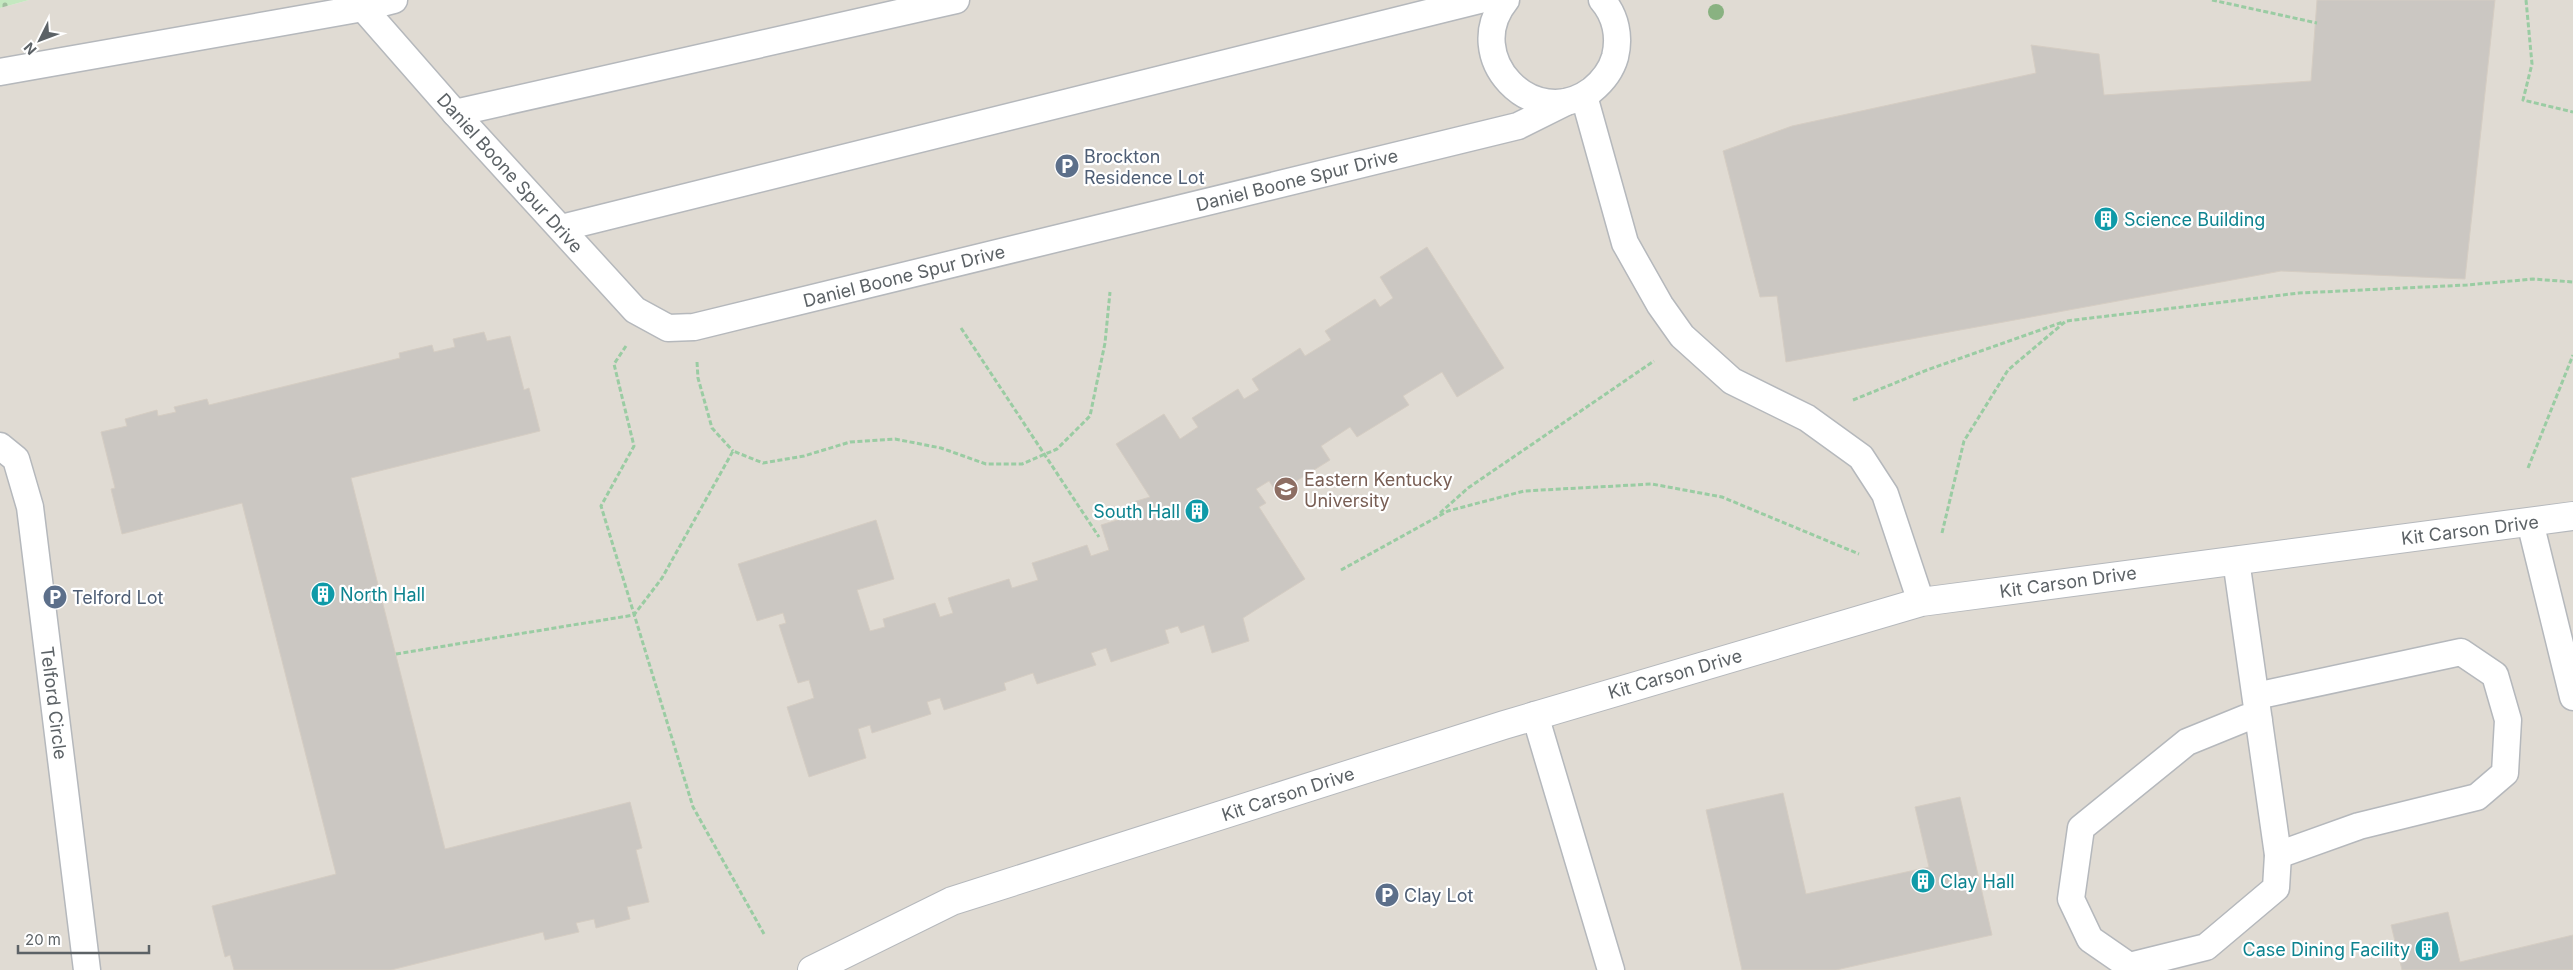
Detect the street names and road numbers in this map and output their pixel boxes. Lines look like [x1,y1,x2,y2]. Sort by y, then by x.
street label: Daniel Boone Spur Drive [433,89,587,257]
street label: Daniel Boone Spur Drive [1194,145,1400,215]
street label: Daniel Boone Spur Drive [801,241,1007,311]
street label: Kit Carson Drive [2400,511,2540,549]
street label: Kit Carson Drive [1998,562,2138,602]
street label: Telford Circle [37,645,71,761]
street label: Kit Carson Drive [1606,645,1744,703]
street label: Kit Carson Drive [1219,763,1357,825]

